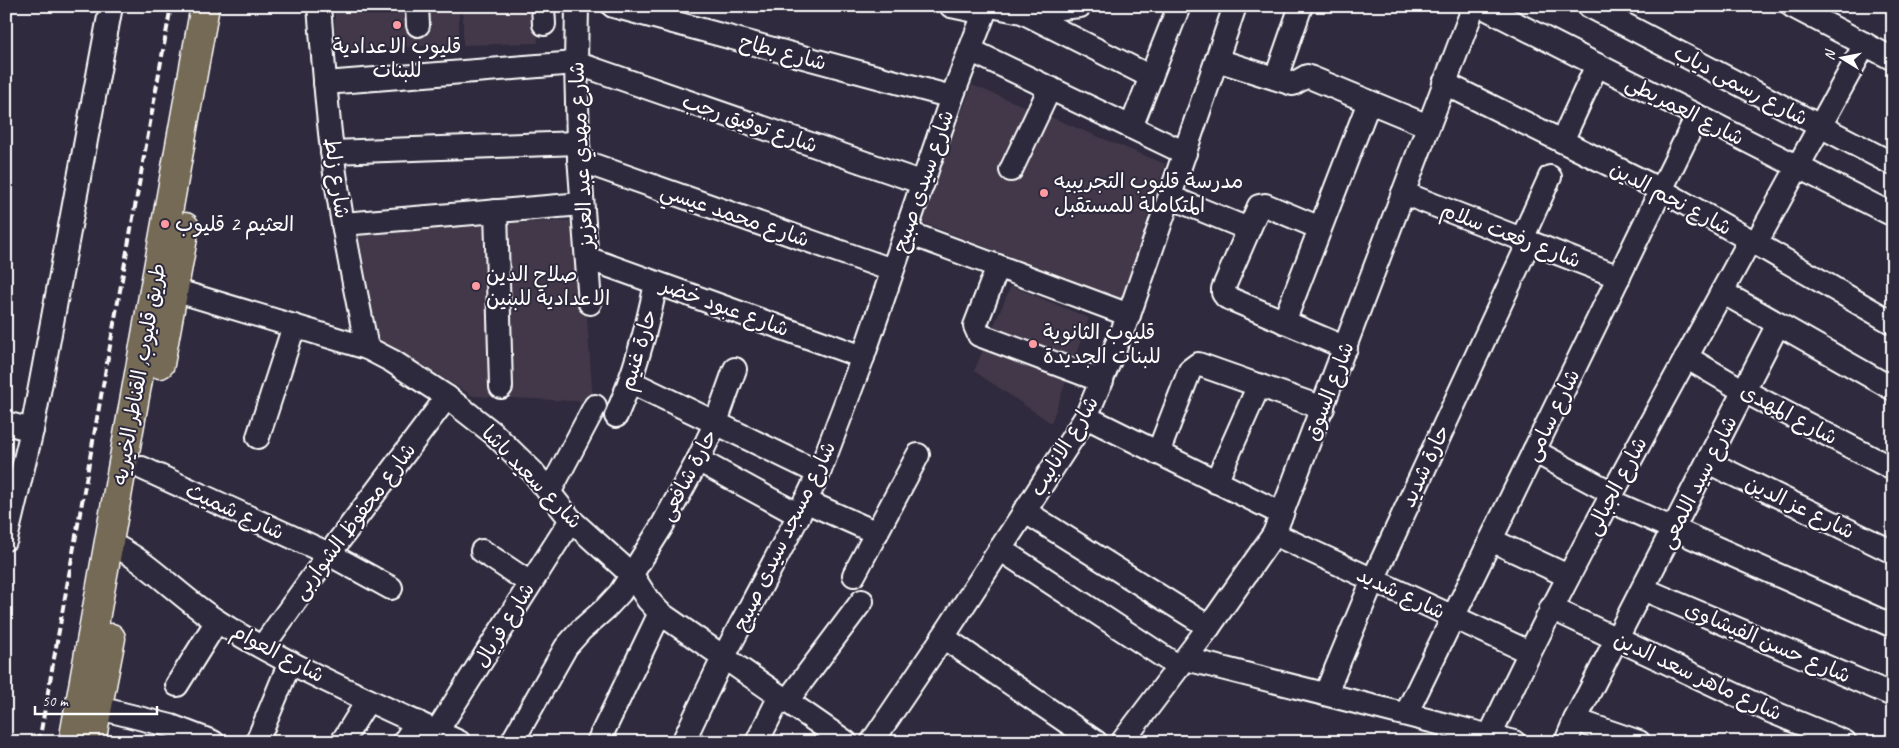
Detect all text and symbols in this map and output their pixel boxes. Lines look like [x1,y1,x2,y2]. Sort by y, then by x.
marker: قليوب الاعدادية للبنات [391,19,403,31]
street label: شارع بطاح [736,28,829,78]
north arrow [1816,32,1866,82]
place label: قليوب الاعدادية للبنات [333,33,461,83]
street label: شارع رسمى دياب [1669,39,1813,133]
text: N [1821,48,1839,62]
street label: شارع مهدي عبد العزيز [563,61,601,251]
street label: شارع العمريطى [1621,69,1749,153]
street label: شارع توفيق رجب [678,88,821,160]
street label: شارع سيدى صبيح [886,106,961,256]
street label: شارع زلط [316,136,356,221]
street label: شارع نجم الدين [1604,155,1736,244]
place label: مدرسة قليوب التجريبيه المتكاملة للمستقبل [1054,168,1243,218]
street label: شارع محمد عيسي [655,177,813,258]
marker: مدرسة قليوب التجريبيه المتكاملة للمستقبل [1038,187,1050,199]
street label: شارع رفعت سلام [1436,196,1585,276]
place label: العثيم 2 قليوب [175,211,294,240]
marker: العثيم 2 قليوب [159,218,171,230]
street label: طريق قليوب, القناطر الخيريه [107,261,171,487]
place label: صلاح الدين الاعدادية للبنين [486,261,610,311]
street label: شارع عبود خضر [655,271,793,344]
marker: صلاح الدين الاعدادية للبنين [470,280,482,292]
street label: حارة غنيم [613,306,666,395]
place label: قليوب الثانوية للبنات الجديدة [1043,319,1161,369]
marker: قليوب الثانوية للبنات الجديدة [1027,338,1039,350]
street label: شارع السوق [1298,338,1362,445]
street label: شارع سامى [1518,365,1587,466]
street label: شارع المهدى [1735,378,1842,452]
street label: شارع الانابيب [1024,391,1106,502]
street label: شارع سيد اللمعى [1653,411,1744,554]
street label: شارع سعيد باشا [475,420,588,536]
street label: حارة شديد [1395,421,1455,511]
street label: حارة شافعى [653,425,724,526]
street label: شارع الجبالى [1579,432,1655,541]
street label: شارع محفوظ الشواربى [287,437,423,606]
street label: شارع مسجد سيدى صبيح [727,437,843,636]
street label: شارع عز الدين [1740,469,1859,546]
street label: شارع شميث [181,477,289,547]
street label: شارع شديد [1352,561,1450,627]
street label: شارع فريال [468,578,542,673]
street label: شارع حسن الفيشاوى [1680,595,1855,691]
street label: شارع العوام [226,618,329,691]
street label: شارع ماهر سعد الدين [1609,626,1786,728]
scale bar [35,683,158,715]
text: 50 m [42,692,69,711]

